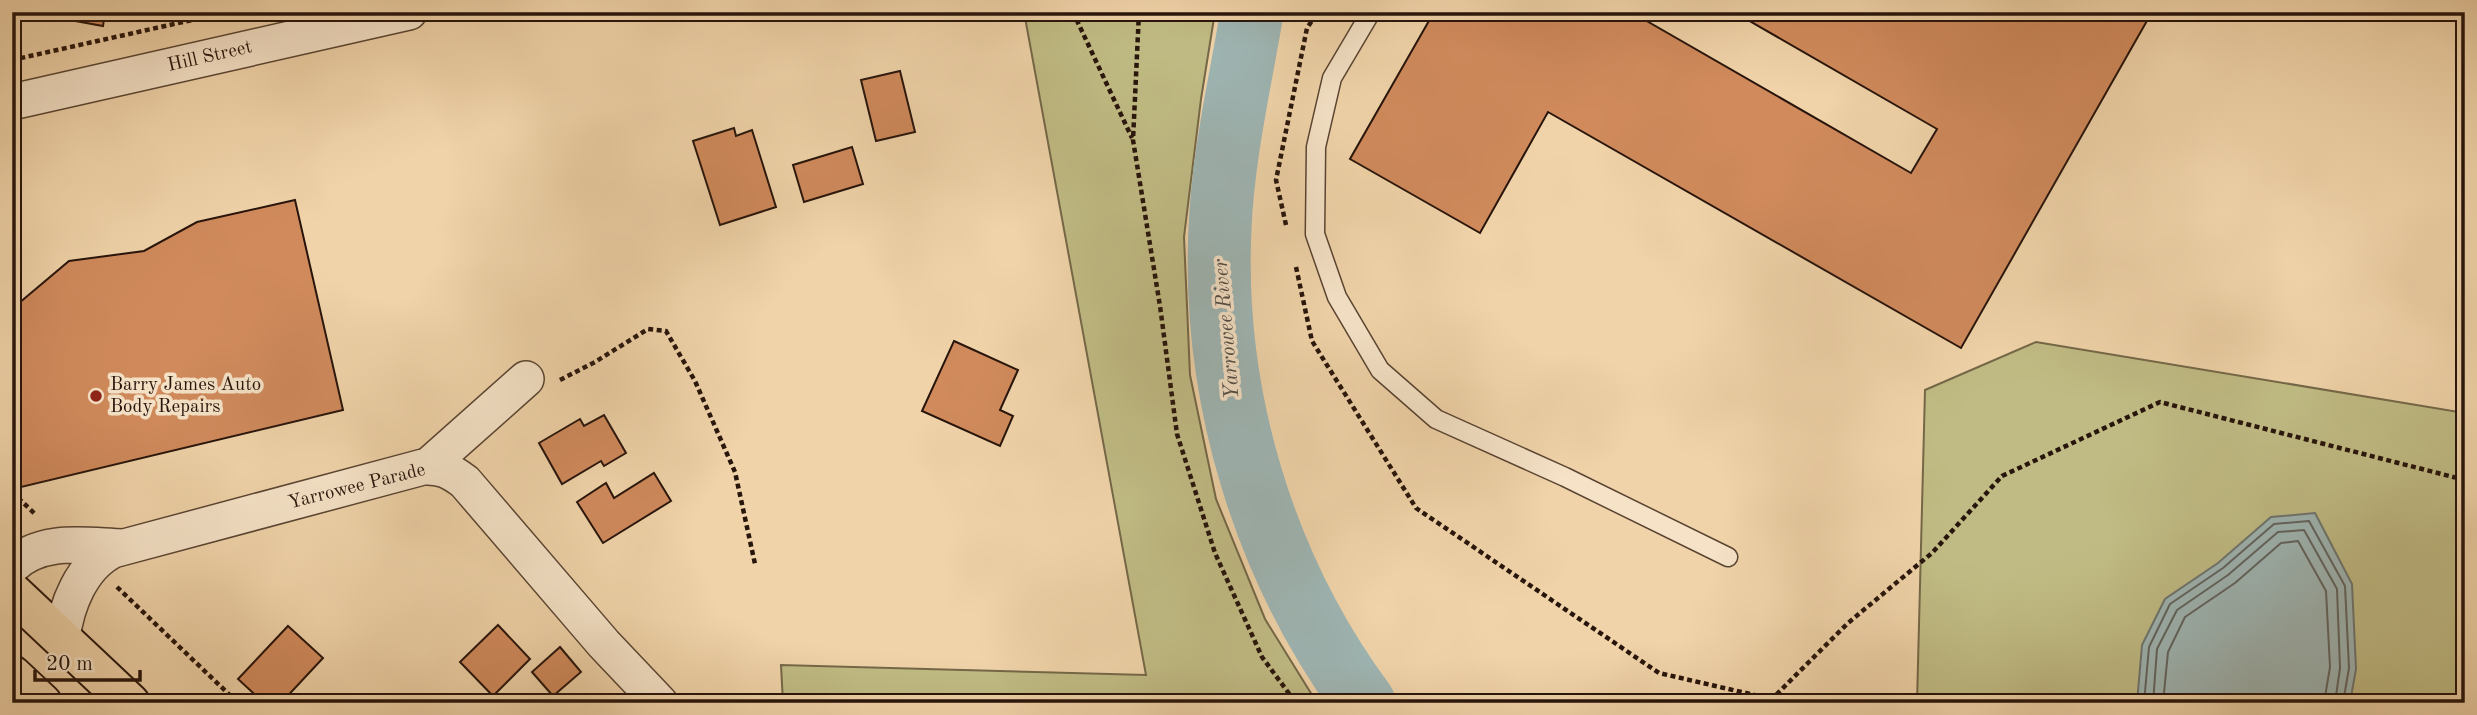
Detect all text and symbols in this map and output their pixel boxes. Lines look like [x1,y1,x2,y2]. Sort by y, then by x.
street label: Hill Street [166,38,254,76]
water label: Yarrowee River [1210,257,1244,400]
place label: Barry James Auto Body Repairs [110,376,261,417]
marker: Barry James Auto Body Repairs [88,388,104,404]
street label: Yarrowee Parade [286,461,428,513]
scale bar [35,638,140,682]
text: 20 m [46,654,93,675]

